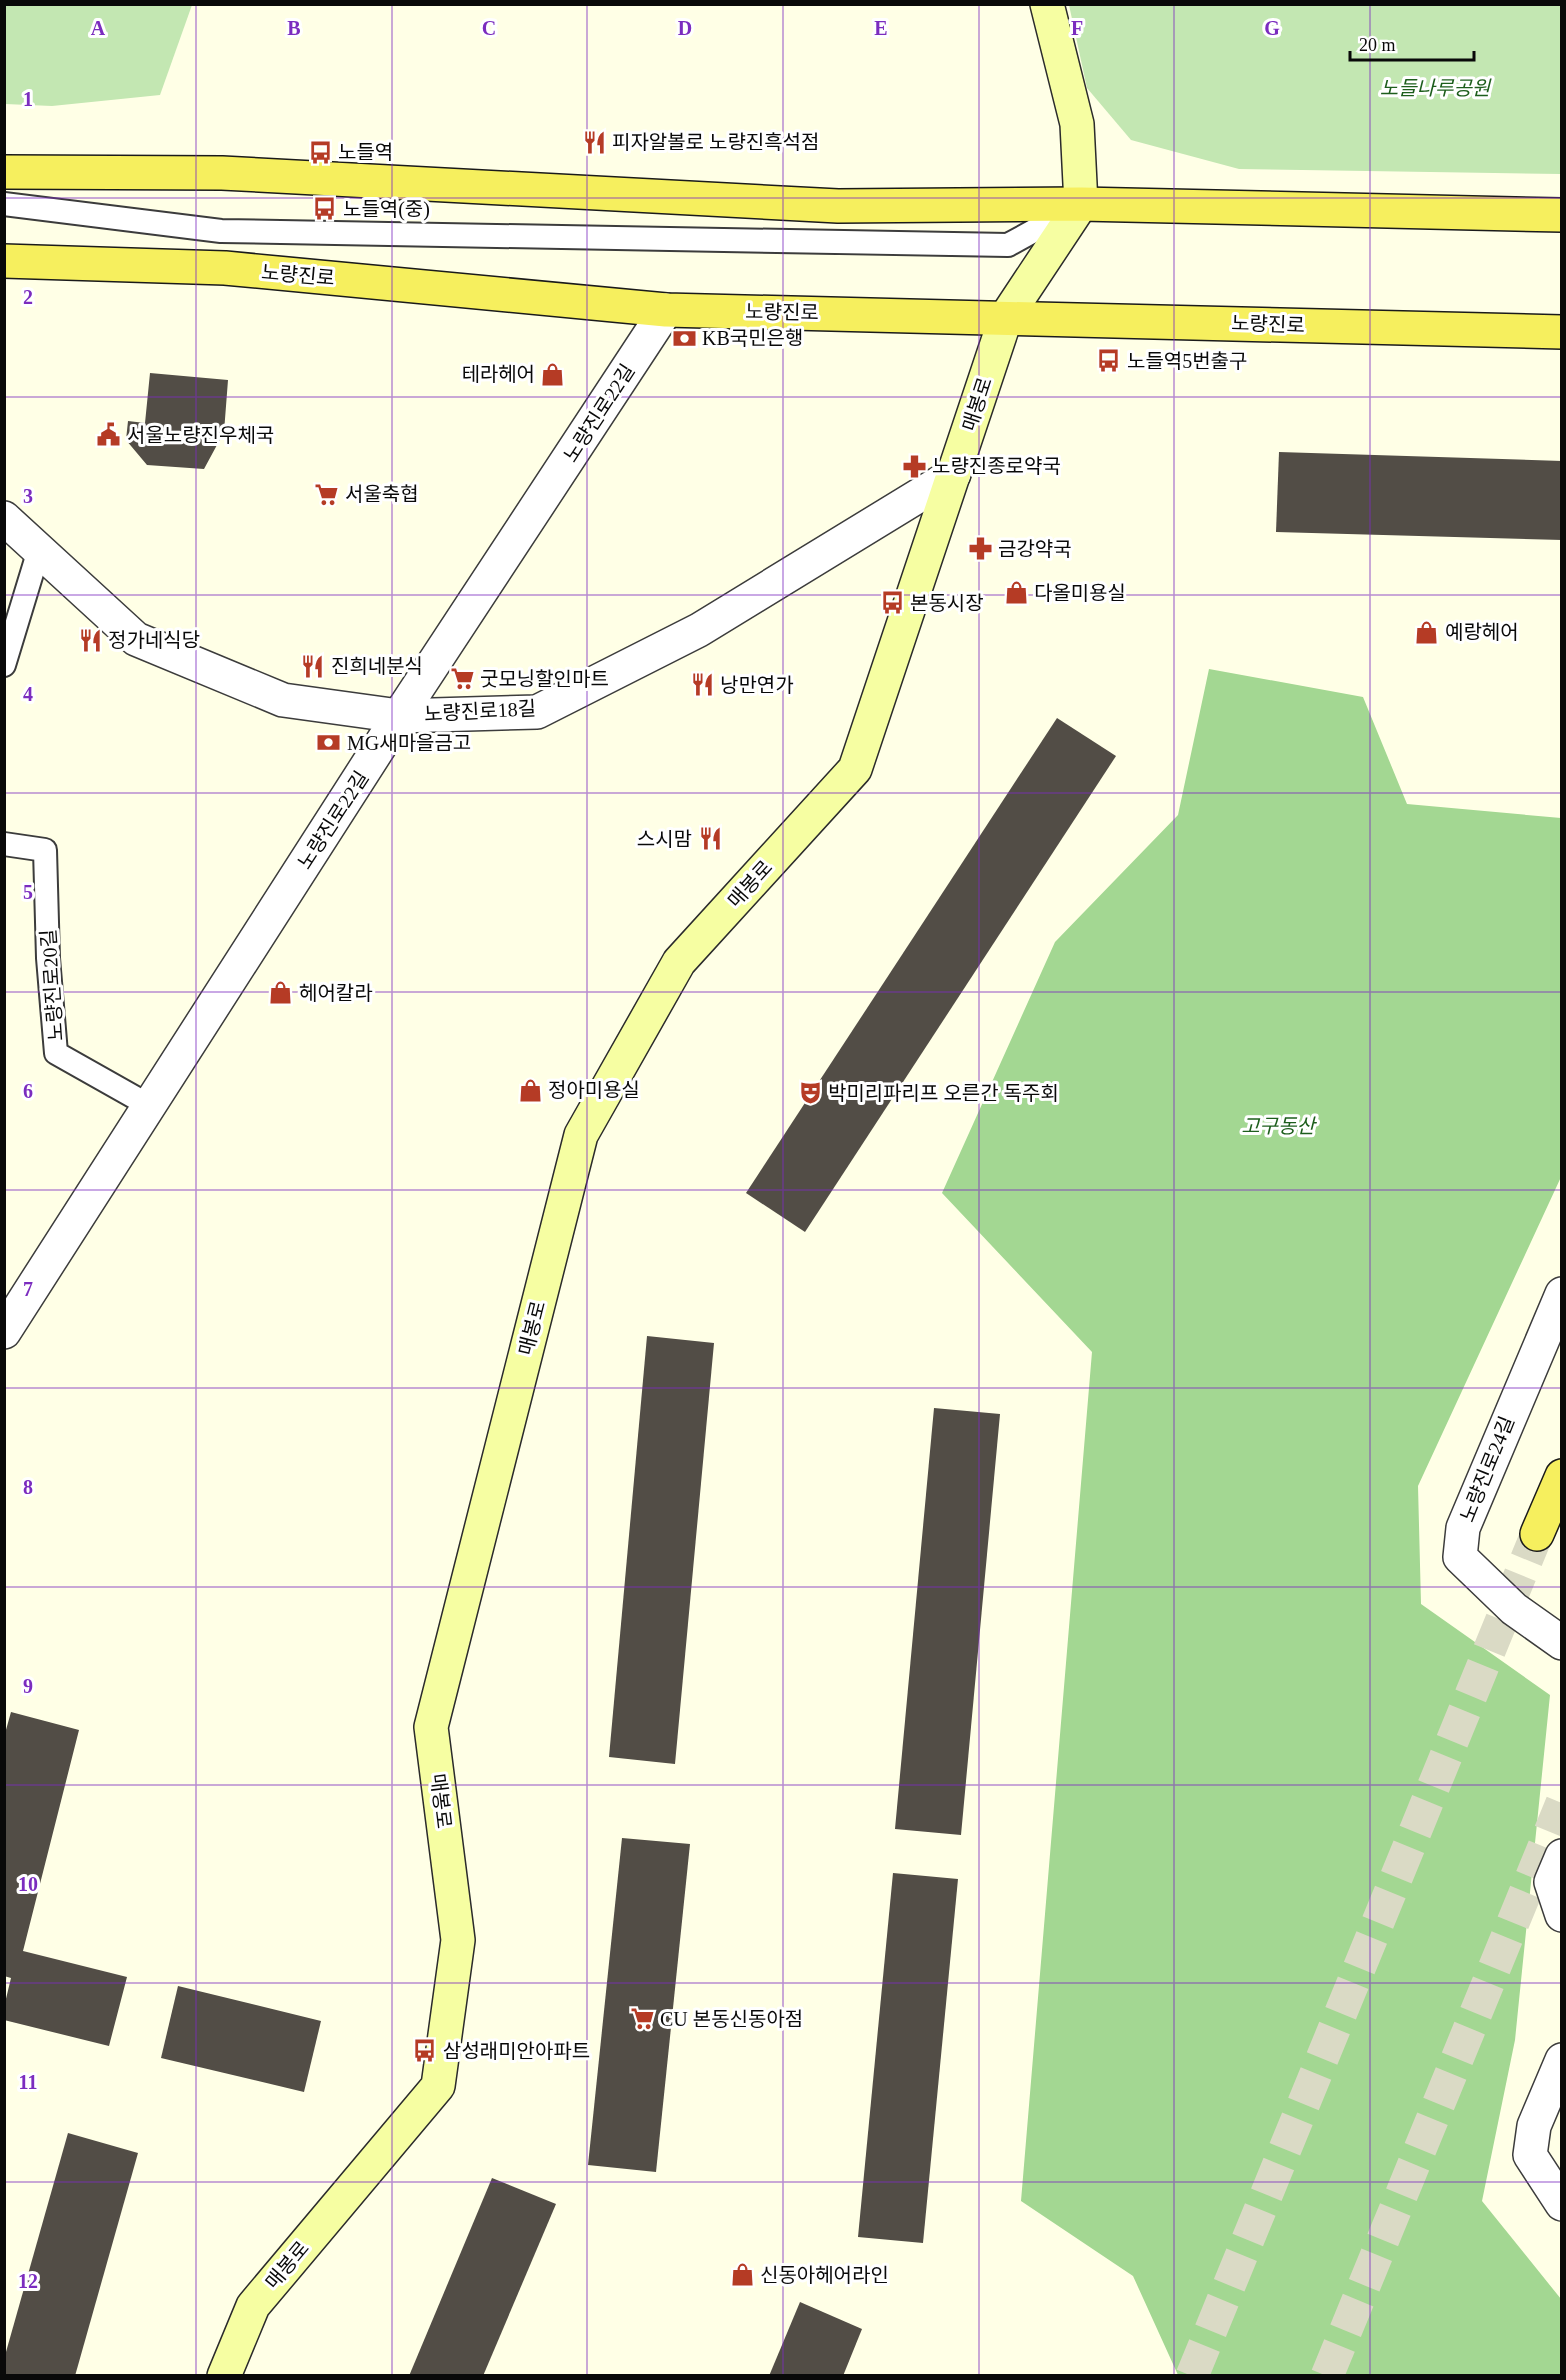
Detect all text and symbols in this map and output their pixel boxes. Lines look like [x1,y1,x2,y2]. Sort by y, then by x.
text: A [91,17,106,39]
text: B [287,17,301,39]
text: C [482,17,496,39]
text: D [678,17,692,39]
text: E [874,17,888,39]
text: F [1071,17,1083,39]
text: G [1264,17,1280,39]
scale bar [1350,24,1474,62]
text: 20 m [1359,35,1396,55]
park label: 노들나루공원 [1380,77,1492,99]
text: 1 [23,88,33,110]
restaurant icon: 피자알볼로 노량진흑석점 [581,129,607,155]
place label: 피자알볼로 노량진흑석점 [612,131,819,153]
bus stop icon: 노들역 [307,139,333,165]
place label: 노들역 [338,141,393,163]
bus stop icon: 노들역(중) [312,196,338,222]
place label: 노들역(중) [343,198,430,221]
street label: 노량진로 [260,261,336,289]
text: 2 [23,286,33,308]
street label: 노량진로 [745,300,819,324]
street label: 노량진로 [1231,312,1305,336]
bank icon: KB국민은행 [671,325,697,351]
place label: KB국민은행 [702,327,803,349]
bus stop icon: 노들역5번출구 [1096,348,1122,374]
place label: 노들역5번출구 [1127,350,1247,372]
street label: 노량진로22길 [559,360,639,466]
shop icon: 테라헤어 [540,361,566,387]
place label: 테라헤어 [461,363,535,385]
street label: 매봉로 [958,374,996,434]
public building icon: 서울노량진우체국 [96,422,122,448]
place label: 서울노량진우체국 [127,424,274,446]
pharmacy icon: 노량진종로약국 [901,453,927,479]
place label: 노량진종로약국 [932,455,1061,477]
supermarket icon: 서울축협 [314,481,340,507]
place label: 서울축협 [345,483,419,505]
text: 3 [23,485,33,507]
pharmacy icon: 금강약국 [967,536,993,562]
place label: 금강약국 [998,538,1072,560]
shop icon: 다올미용실 [1003,580,1029,606]
place label: 다올미용실 [1034,582,1126,604]
bus stop icon: 본동시장 [879,590,905,616]
place label: 본동시장 [910,592,984,614]
shop icon: 예랑헤어 [1414,619,1440,645]
place label: 예랑헤어 [1445,621,1519,643]
restaurant icon: 정가네식당 [77,627,103,653]
place label: 정가네식당 [108,629,200,651]
restaurant icon: 진희네분식 [300,653,326,679]
place label: 진희네분식 [331,655,423,677]
supermarket icon: 굿모닝할인마트 [449,666,475,692]
place label: 굿모닝할인마트 [480,668,609,690]
restaurant icon: 낭만연가 [689,672,715,698]
place label: 낭만연가 [720,674,794,696]
text: 4 [23,683,33,705]
street label: 노량진로18길 [424,697,536,725]
bank icon: MG새마을금고 [316,730,342,756]
place label: MG새마을금고 [347,732,471,754]
street label: 노량진로22길 [293,767,373,873]
restaurant icon: 스시맘 [697,826,723,852]
place label: 스시맘 [637,828,692,850]
street label: 매봉로 [723,856,777,912]
text: 5 [23,881,33,903]
street label: 노량진로20길 [37,928,67,1042]
shop icon: 헤어칼라 [268,980,294,1006]
place label: 헤어칼라 [299,982,373,1004]
shop icon: 정아미용실 [517,1077,543,1103]
place label: 정아미용실 [548,1079,640,1101]
text: 6 [23,1080,33,1102]
theatre icon: 박미리파리프 오른간 독주회 [797,1080,823,1106]
place label: 박미리파리프 오른간 독주회 [828,1082,1059,1104]
park label: 고구동산 [1241,1115,1317,1137]
text: 7 [23,1278,33,1300]
street label: 매봉로 [515,1299,549,1357]
street label: 노량진로24길 [1456,1413,1518,1525]
text: 8 [23,1476,33,1498]
text: 9 [23,1675,33,1697]
street label: 매봉로 [427,1772,455,1830]
text: 10 [18,1873,38,1895]
supermarket icon: CU 본동신동아점 [629,2006,655,2032]
place label: CU 본동신동아점 [660,2008,803,2030]
bus stop icon: 삼성래미안아파트 [412,2038,438,2064]
place label: 삼성래미안아파트 [443,2040,590,2062]
text: 11 [19,2071,37,2093]
street label: 매봉로 [261,2237,313,2293]
shop icon: 신동아헤어라인 [729,2262,755,2288]
place label: 신동아헤어라인 [760,2264,889,2286]
text: 12 [18,2270,38,2292]

